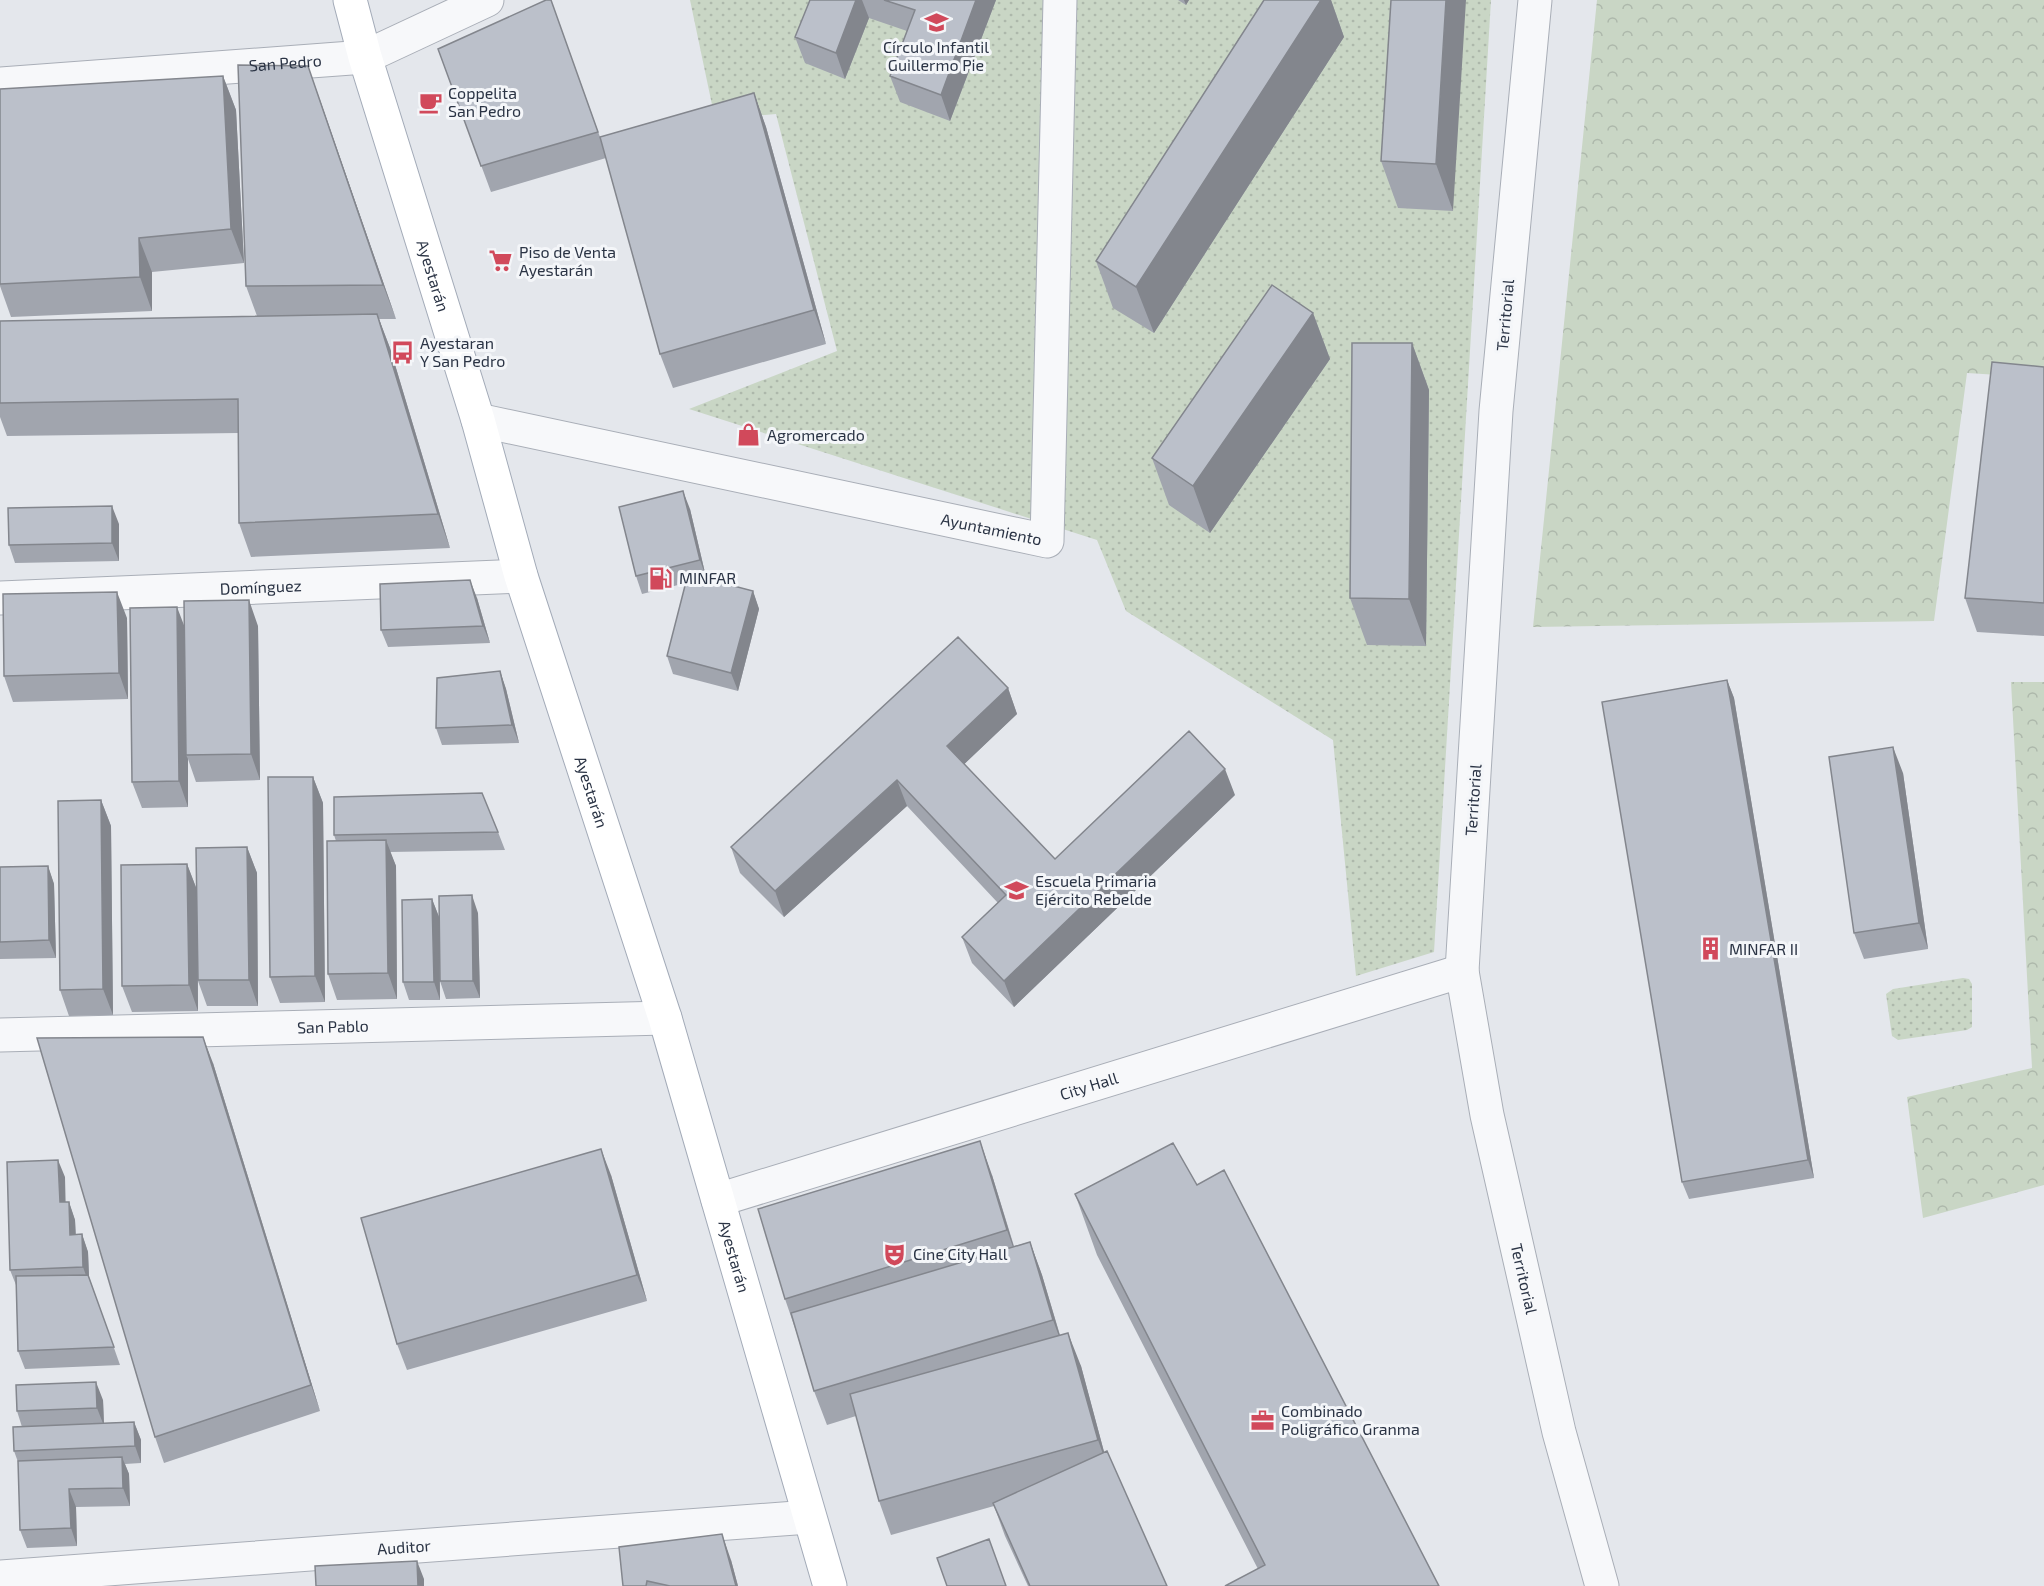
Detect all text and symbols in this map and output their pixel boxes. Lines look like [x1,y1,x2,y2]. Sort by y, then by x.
school or university icon: Círculo Infantil Guillermo Pie [923,9,949,35]
place label: Círculo Infantil Guillermo Pie [883,37,989,74]
street label: San Pedro [248,50,322,75]
place label: Coppelita San Pedro [448,83,521,120]
cafe icon: Coppelita San Pedro [417,89,443,115]
street label: Ayestarán [413,237,454,314]
place label: Piso de Venta Ayestarán [519,242,616,279]
supermarket icon: Piso de Venta Ayestarán [488,248,514,274]
street label: Territorial [1492,278,1517,352]
place label: Ayestaran Y San Pedro [420,333,505,370]
bus stop icon: Ayestaran Y San Pedro [389,339,415,365]
shop icon: Agromercado [736,422,762,448]
place label: Agromercado [767,425,865,444]
street label: Ayuntamiento [939,509,1044,549]
fuel station icon: MINFAR [648,565,674,591]
place label: MINFAR [679,568,736,587]
street label: Domínguez [219,575,302,598]
street label: Ayestarán [571,754,612,830]
street label: Territorial [1461,763,1485,837]
place label: Escuela Primaria Ejército Rebelde [1035,871,1157,909]
school or university icon: Escuela Primaria Ejército Rebelde [1004,877,1030,903]
building icon: MINFAR II [1698,936,1724,962]
place label: MINFAR II [1729,939,1798,958]
street label: San Pablo [297,1016,369,1036]
street label: City Hall [1057,1067,1120,1103]
street label: Ayestarán [715,1218,754,1294]
theatre icon: Cine City Hall [882,1241,908,1267]
street label: Territorial [1507,1241,1542,1316]
place label: Cine City Hall [913,1244,1008,1263]
place label: Combinado Poligráfico Granma [1281,1401,1420,1438]
office icon: Combinado Poligráfico Granma [1250,1407,1276,1433]
street label: Auditor [376,1535,432,1558]

